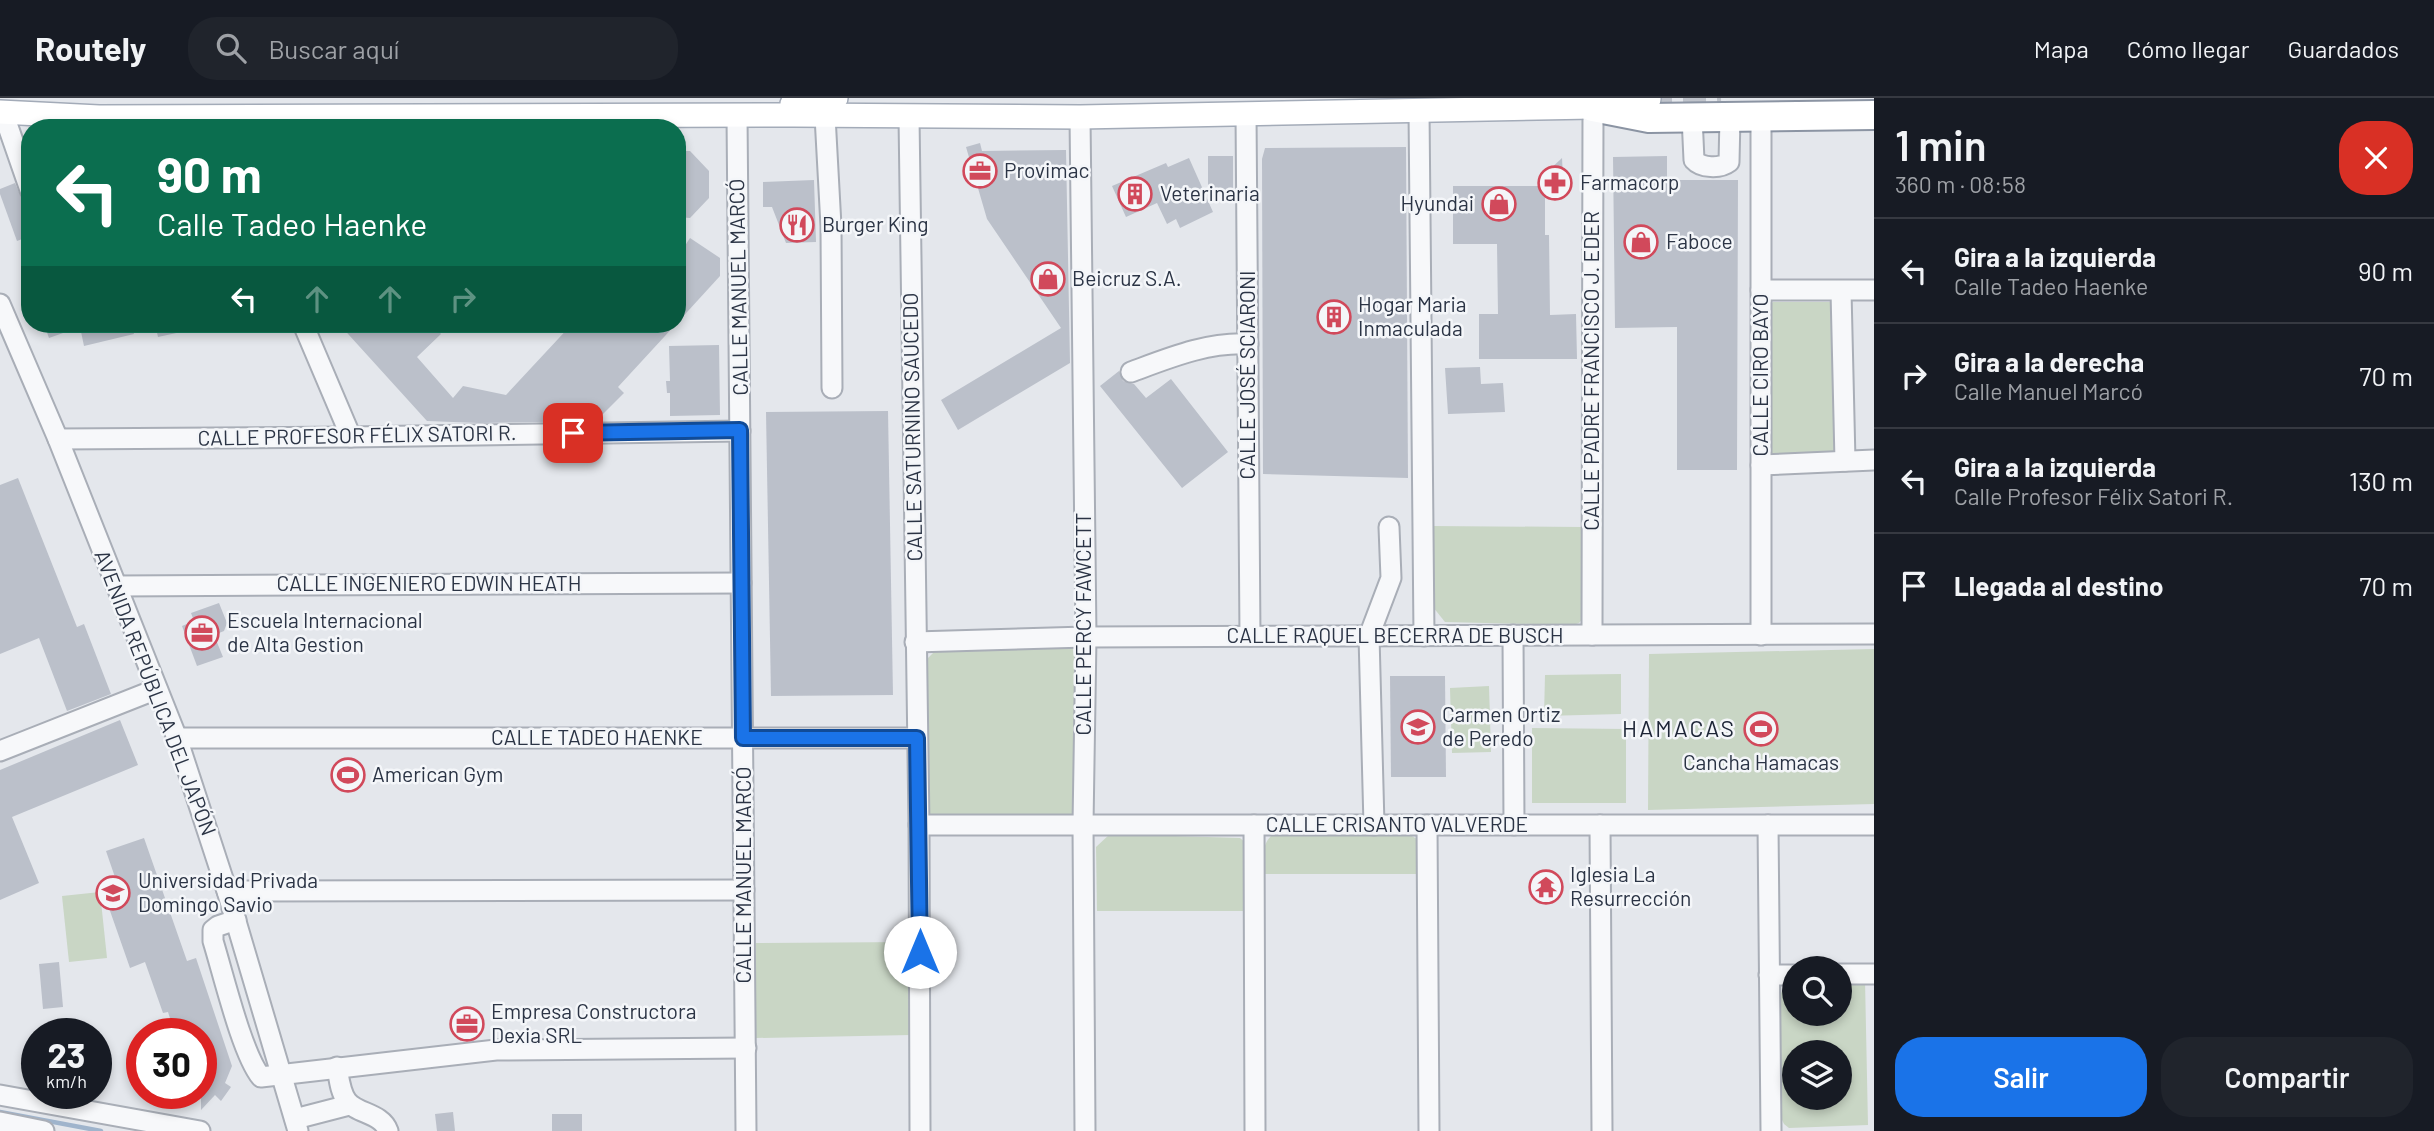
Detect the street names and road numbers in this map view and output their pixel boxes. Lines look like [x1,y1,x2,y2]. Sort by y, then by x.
street label: CALLE MANUEL MARCÓ [723,178,752,396]
street label: CALLE PADRE FRANCISCO J. EDER [1578,211,1603,531]
street label: CALLE JOSÉ SCIARONI [1234,270,1259,480]
street label: CALLE SATURNINO SAUCEDO [897,292,926,562]
street label: CALLE CIRO BAYO [1747,294,1772,456]
street label: CALLE PROFESOR FÉLIX SATORI R. [197,419,517,450]
street label: CALLE PERCY FAWCETT [1070,513,1095,735]
street label: AVENIDA REPÚBLICA DEL JAPÓN [90,546,222,839]
street label: CALLE INGENIERO EDWIN HEATH [277,570,581,595]
street label: CALLE RAQUEL BECERRA DE BUSCH [1226,622,1564,647]
street label: CALLE TADEO HAENKE [491,724,703,749]
street label: CALLE MANUEL MARCÓ [730,766,755,984]
street label: CALLE CRISANTO VALVERDE [1266,811,1528,836]

